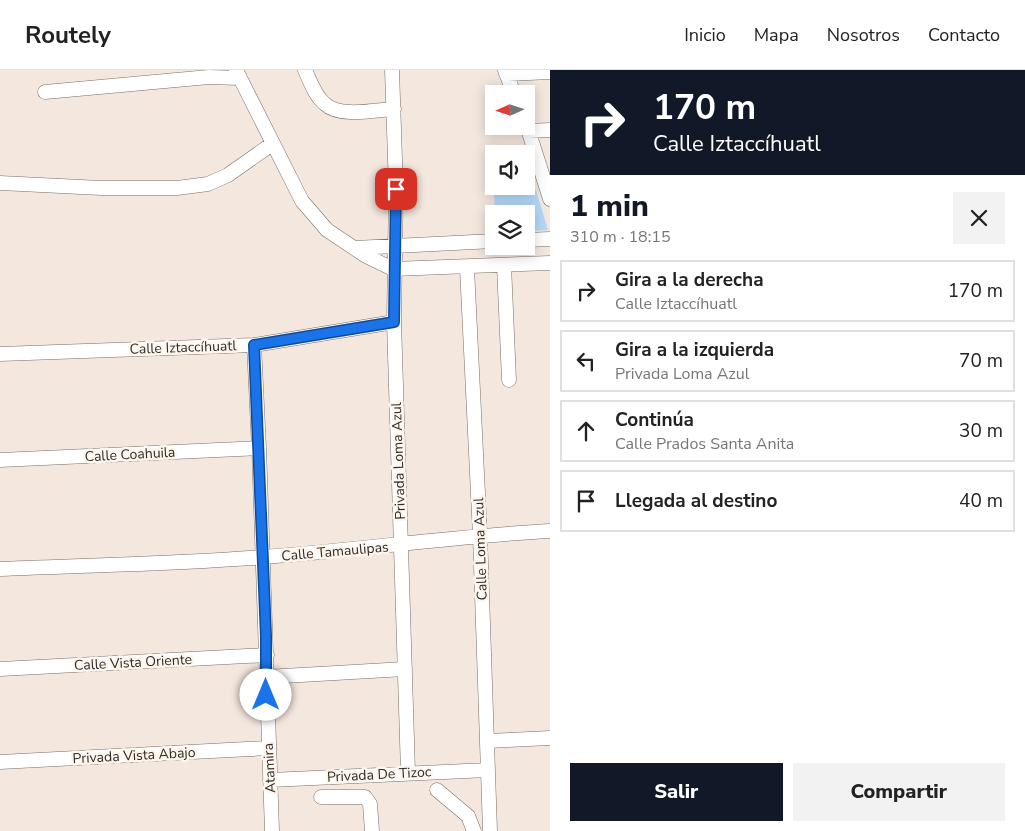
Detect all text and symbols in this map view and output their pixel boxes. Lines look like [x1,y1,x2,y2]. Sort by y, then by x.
text: Routely [25,19,111,51]
text: Inicio [684,23,726,47]
text: Mapa [754,23,799,47]
text: Nosotros [827,23,900,47]
text: Contacto [928,23,1000,47]
text: 170 m [653,84,756,131]
north arrow [485,85,535,135]
map controls [485,85,535,255]
icon: right [570,90,635,155]
text: Calle Iztaccíhuatl [653,129,821,159]
button: sound [485,145,535,195]
pin [375,168,417,210]
icon: arrive [382,175,410,203]
text: 1 min [570,186,649,227]
button: close [953,192,1005,244]
button: layers [485,205,535,255]
text: 310 m · 18:15 [570,226,671,248]
text: Gira a la derecha [615,267,764,293]
icon: right [572,277,600,305]
text: 170 m [948,278,1003,304]
text: Calle Iztaccíhuatl [615,293,737,315]
street label: Calle Iztaccíhuatl [129,336,238,359]
text: Gira a la izquierda [615,337,774,363]
icon: left [572,347,600,375]
text: 70 m [959,348,1003,374]
text: Privada Loma Azul [615,363,749,385]
street label: Privada Loma Azul [387,401,410,520]
text: Continúa [615,407,694,433]
icon: ahead [572,417,600,445]
text: 30 m [959,418,1003,444]
text: Calle Prados Santa Anita [615,433,794,455]
street label: Calle Coahuila [84,443,176,466]
icon: arrive [572,487,600,515]
text: Llegada al destino [615,488,777,514]
text: 40 m [959,488,1003,514]
street label: Calle Loma Azul [469,496,492,601]
street label: Calle Tamaulipas [281,537,390,566]
street label: Calle Vista Oriente [74,650,192,675]
position arrow [239,668,291,720]
street label: Privada Vista Abajo [72,743,196,768]
street label: Atamira [259,743,280,793]
street label: Privada De Tizoc [326,762,432,787]
button: Salir [570,763,783,821]
button: Compartir [793,763,1005,821]

